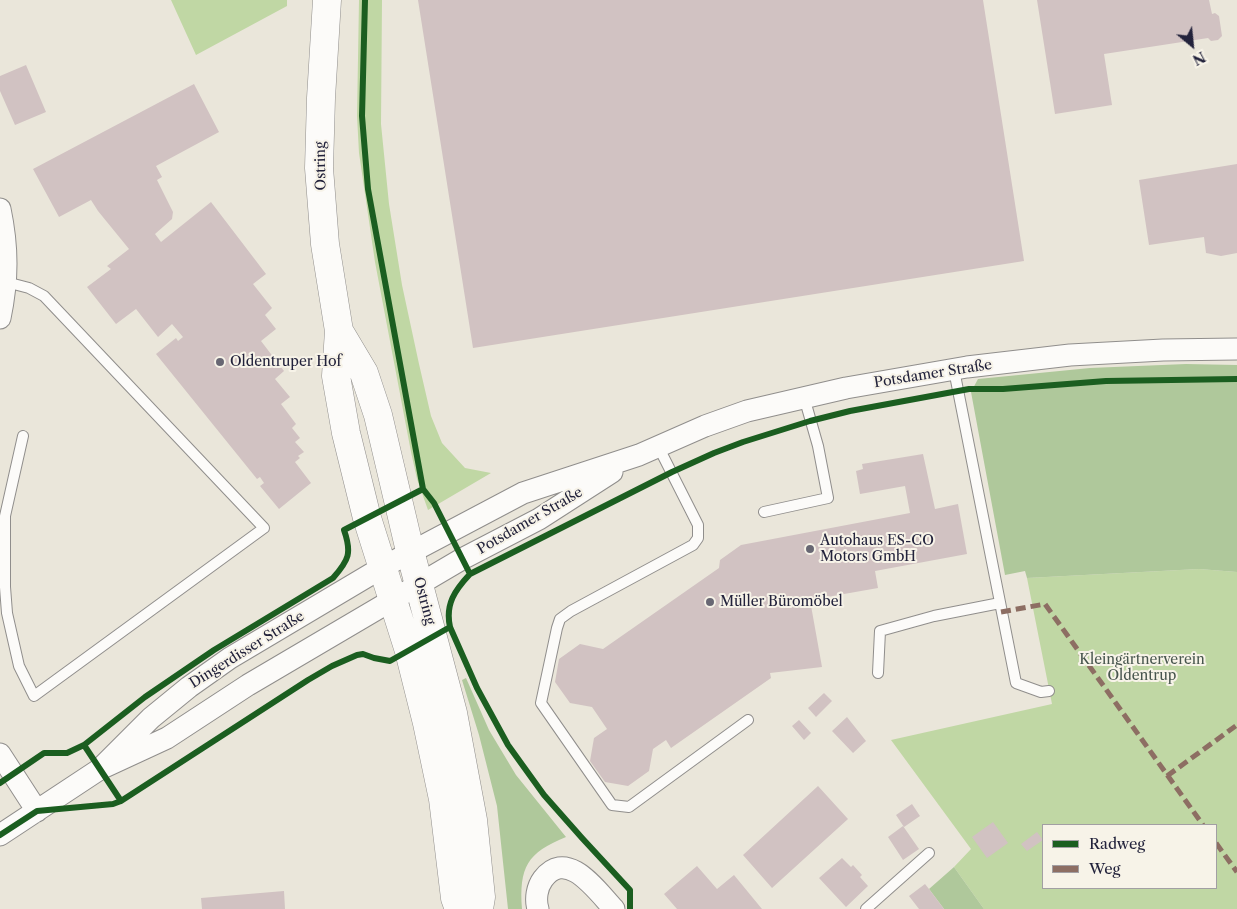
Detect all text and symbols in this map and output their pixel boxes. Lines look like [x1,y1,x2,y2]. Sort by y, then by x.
north arrow [1167,20,1217,70]
text: N [1189,47,1209,69]
street label: Ostring [312,141,330,191]
place label: Oldentruper Hof [230,354,342,370]
marker: Oldentruper Hof [214,356,226,368]
street label: Potsdamer Straße [873,356,993,392]
street label: Potsdamer Straße [474,484,586,558]
place label: Autohaus ES-CO Motors GmbH [820,533,934,566]
marker: Autohaus ES-CO Motors GmbH [804,543,816,555]
street label: Ostring [410,575,438,627]
place label: Müller Büromöbel [720,594,843,610]
marker: Müller Büromöbel [704,596,716,608]
street label: Dingerdisser Straße [187,608,307,692]
park label: Kleingärtnerverein Oldentrup [1079,652,1205,684]
legend [1042,824,1217,889]
text: Radweg [1089,834,1145,853]
text: Weg [1089,859,1120,878]

